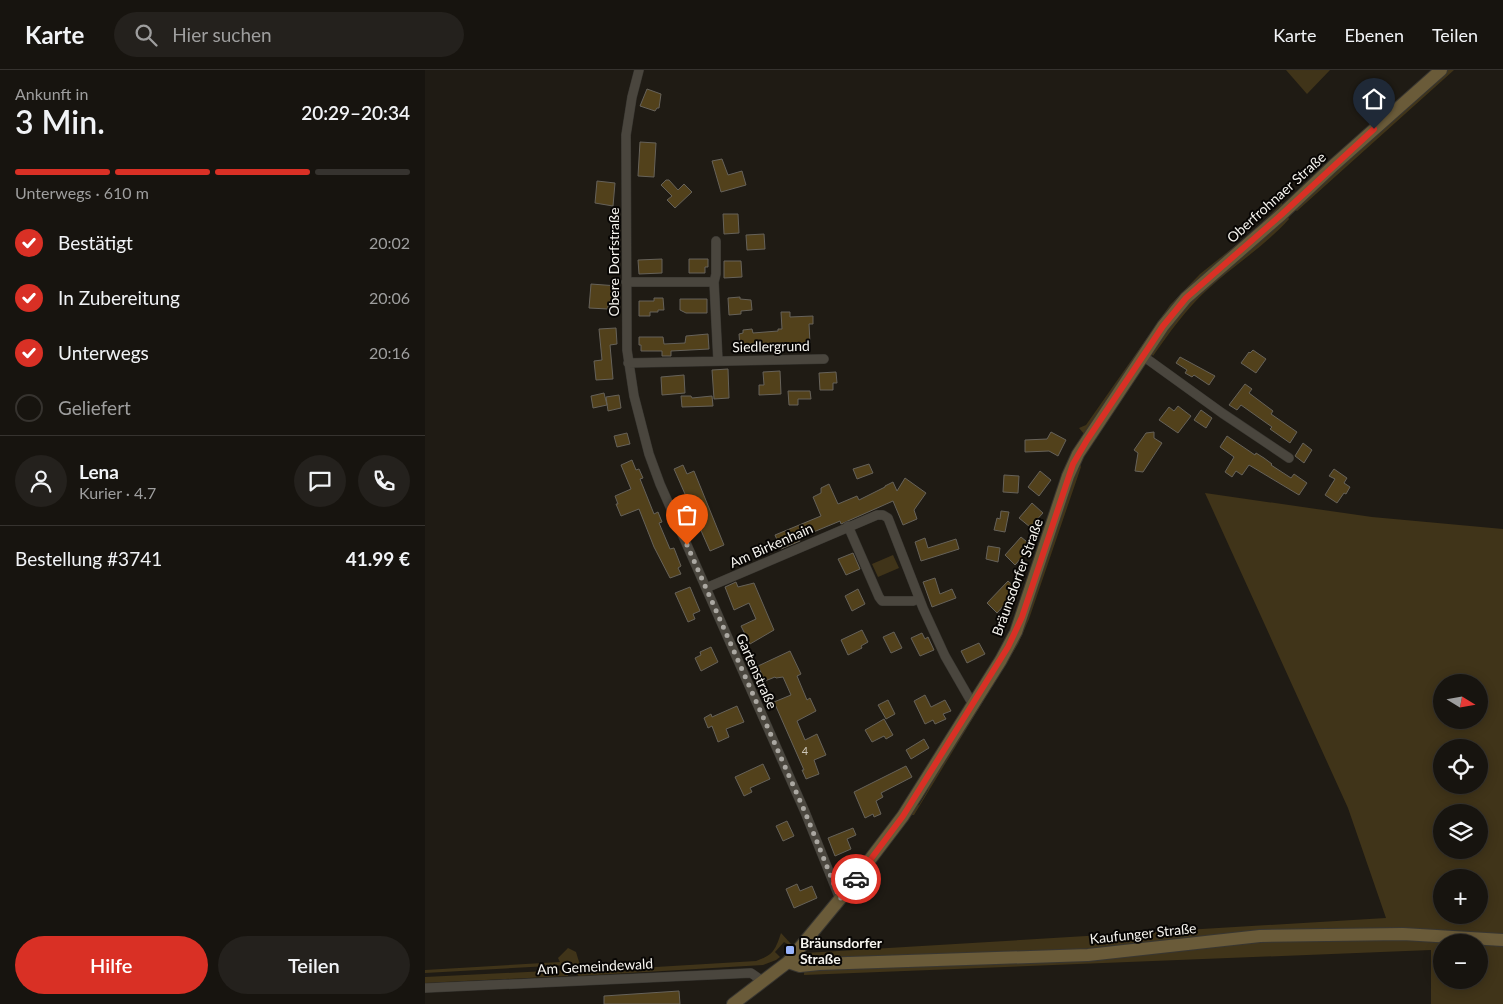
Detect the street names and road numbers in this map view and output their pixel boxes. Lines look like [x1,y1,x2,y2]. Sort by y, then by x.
street label: Oberfrohnaer Straße [1223,148,1329,246]
street label: Obere Dorfstraße [605,207,622,317]
street label: Siedlergrund [732,337,810,355]
street label: Bräunsdorfer Straße [988,516,1046,638]
street label: Am Birkenhain [727,519,815,571]
street label: Gartenstraße [733,631,781,711]
street label: Kaufunger Straße [1089,919,1197,947]
street label: Am Gemeindewald [536,954,654,978]

